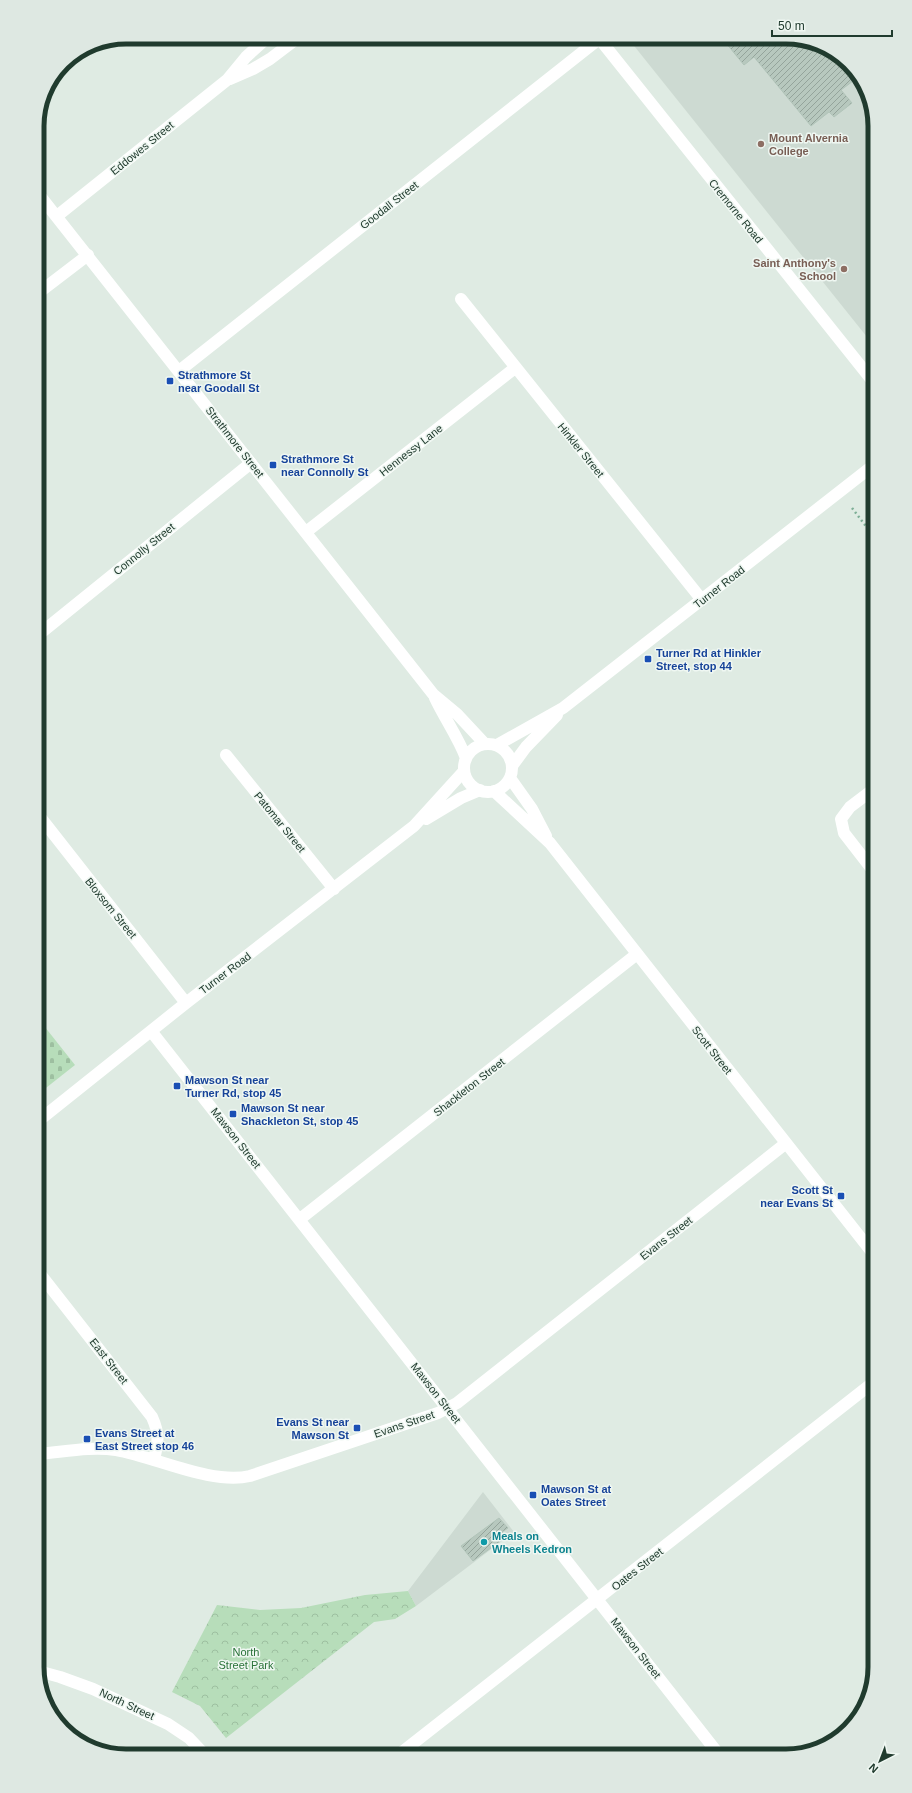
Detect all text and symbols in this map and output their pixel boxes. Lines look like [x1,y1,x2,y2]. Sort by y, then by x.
scale bar [772,12,892,38]
text: 50 m [778,19,805,33]
street label: Eddowes Street [108,119,176,177]
place label: Mount Alvernia College [769,132,849,157]
marker: Mount Alvernia College [756,139,766,149]
street label: Cremorne Road [707,177,765,245]
street label: Goodall Street [358,179,420,231]
place label: Saint Anthony's School [753,257,836,282]
marker: Saint Anthony's School [839,264,849,274]
place label: Strathmore St near Goodall St [178,369,260,394]
marker: Strathmore St near Goodall St [165,376,175,386]
street label: Strathmore Street [204,404,266,480]
street label: Hinkler Street [555,420,607,480]
street label: Hennessy Lane [377,422,445,478]
place label: Strathmore St near Connolly St [281,453,369,478]
marker: Strathmore St near Connolly St [268,460,278,470]
street label: Connolly Street [111,521,177,577]
street label: Turner Road [691,563,747,611]
place label: Turner Rd at Hinkler Street, stop 44 [656,647,762,672]
marker: Turner Rd at Hinkler Street, stop 44 [643,654,653,664]
street label: Patomar Street [252,789,308,855]
street label: Bloxsom Street [83,875,139,941]
street label: Turner Road [197,950,253,996]
street label: Scott Street [690,1024,734,1076]
street label: Shackleton Street [431,1056,507,1118]
place label: Mawson St near Turner Rd, stop 45 [185,1074,281,1099]
marker: Mawson St near Turner Rd, stop 45 [172,1081,182,1091]
place label: Mawson St near Shackleton St, stop 45 [241,1102,358,1127]
street label: Mawson Street [209,1105,263,1171]
marker: Mawson St near Shackleton St, stop 45 [228,1109,238,1119]
place label: Scott St near Evans St [760,1184,833,1209]
marker: Scott St near Evans St [836,1191,846,1201]
street label: Evans Street [637,1214,695,1262]
street label: East Street [88,1336,130,1386]
street label: Mawson Street [409,1360,463,1426]
street label: Evans Street [372,1408,436,1440]
place label: Evans St near Mawson St [276,1416,350,1441]
marker: Evans St near Mawson St [352,1423,362,1433]
place label: Evans Street at East Street stop 46 [95,1427,194,1452]
marker: Evans Street at East Street stop 46 [82,1434,92,1444]
place label: Mawson St at Oates Street [541,1483,612,1508]
marker: Mawson St at Oates Street [528,1490,538,1500]
place label: Meals on Wheels Kedron [492,1530,572,1555]
marker: Meals on Wheels Kedron [479,1537,489,1547]
street label: Oates Street [609,1545,665,1593]
street label: Mawson Street [609,1615,663,1681]
park label: North Street Park [218,1646,274,1671]
street label: North Street [98,1686,156,1722]
north arrow [860,1741,900,1781]
text: N [866,1761,880,1776]

